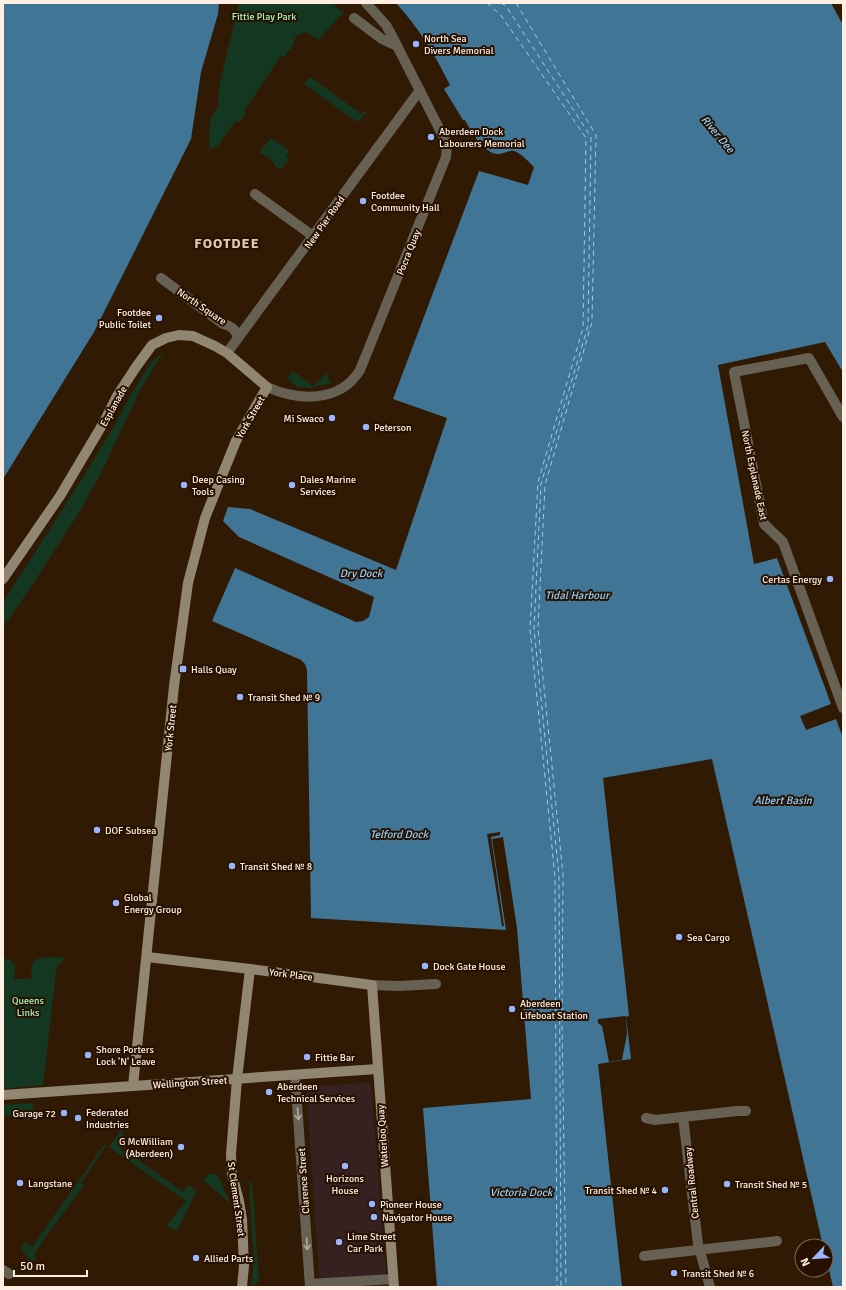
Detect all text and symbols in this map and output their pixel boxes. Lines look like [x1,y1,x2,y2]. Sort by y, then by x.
park label: Fittie Play Park [232,11,296,23]
place label: North Sea Divers Memorial [424,33,494,57]
marker: North Sea Divers Memorial [411,39,421,49]
water label: River Dee [698,113,737,156]
place label: Aberdeen Dock Labourers Memorial [439,126,525,150]
marker: Aberdeen Dock Labourers Memorial [426,132,436,142]
place label: Footdee Community Hall [371,190,440,214]
street label: New Pier Road [302,194,347,251]
marker: Footdee Community Hall [358,196,368,206]
street label: Pocra Quay [394,228,424,277]
district label: FOOTDEE [194,235,260,252]
street label: North Square [174,286,228,328]
place label: Footdee Public Toilet [99,307,151,331]
marker: Footdee Public Toilet [154,313,164,323]
street label: Esplanade [98,384,130,429]
street label: York Street [234,394,268,441]
place label: Mi Swaco [284,413,324,425]
marker: Mi Swaco [327,413,337,423]
marker: Peterson [361,422,371,432]
place label: Peterson [374,422,412,434]
street label: North Esplanade East [739,429,770,522]
place label: Deep Casing Tools [192,474,245,498]
place label: Dales Marine Services [300,474,356,498]
marker: Deep Casing Tools [179,480,189,490]
marker: Dales Marine Services [287,480,297,490]
water label: Dry Dock [340,567,384,580]
place label: Certas Energy [762,574,822,586]
marker: Certas Energy [825,574,835,584]
water label: Tidal Harbour [545,589,611,602]
marker: Halls Quay [178,664,188,674]
place label: Halls Quay [191,664,237,676]
marker: Transit Shed № 9 [235,692,245,702]
place label: Transit Shed № 9 [248,692,320,704]
street label: York Street [163,704,179,752]
water label: Albert Basin [754,794,813,807]
marker: DOF Subsea [92,825,102,835]
place label: DOF Subsea [105,825,156,837]
water label: Telford Dock [370,828,430,841]
marker: Transit Shed № 8 [227,861,237,871]
place label: Transit Shed № 8 [240,861,312,873]
place label: Global Energy Group [124,892,182,916]
marker: Global Energy Group [111,898,121,908]
marker: Sea Cargo [674,932,684,942]
place label: Sea Cargo [687,932,730,944]
marker: Dock Gate House [420,961,430,971]
place label: Dock Gate House [433,961,505,973]
street label: York Place [268,966,313,984]
park label: Queens Links [12,995,45,1019]
place label: Aberdeen Lifeboat Station [520,998,588,1022]
marker: Aberdeen Lifeboat Station [507,1004,517,1014]
place label: Shore Porters Lock 'N' Leave [96,1044,156,1068]
marker: Shore Porters Lock 'N' Leave [83,1050,93,1060]
marker: Fittie Bar [302,1052,312,1062]
place label: Fittie Bar [315,1052,355,1064]
street label: Wellington Street [152,1074,228,1092]
place label: Aberdeen Technical Services [277,1081,356,1105]
marker: Aberdeen Technical Services [264,1087,274,1097]
street label: Waterloo Quay [375,1104,391,1167]
place label: Federated Industries [86,1107,130,1131]
one-way arrow [295,1107,302,1120]
place label: Garage 72 [13,1108,56,1120]
marker: Garage 72 [59,1108,69,1118]
marker: Federated Industries [73,1113,83,1123]
place label: G McWilliam (Aberdeen) [119,1136,173,1160]
marker: G McWilliam (Aberdeen) [176,1142,186,1152]
street label: Central Roadway [682,1146,702,1219]
street label: Clarence Street [296,1147,312,1214]
street label: St Clement Street [225,1161,247,1238]
marker: Horizons House [340,1161,350,1171]
place label: Horizons House [326,1173,365,1197]
marker: Langstane [15,1178,25,1188]
place label: Langstane [28,1178,72,1190]
marker: Transit Shed № 5 [722,1179,732,1189]
place label: Transit Shed № 5 [735,1179,807,1191]
place label: Transit Shed № 4 [585,1185,658,1197]
marker: Transit Shed № 4 [660,1185,670,1195]
water label: Victoria Dock [490,1186,554,1199]
marker: Pioneer House [367,1199,377,1209]
place label: Pioneer House [380,1199,442,1211]
marker: Navigator House [369,1212,379,1222]
place label: Navigator House [382,1212,452,1224]
place label: Lime Street Car Park [347,1231,396,1255]
one-way arrow [304,1237,311,1250]
marker: Lime Street Car Park [334,1237,344,1247]
north arrow [794,1238,834,1278]
scale bar [14,1252,87,1278]
marker: Allied Parts [191,1253,201,1263]
place label: Allied Parts [204,1253,254,1265]
text: N [798,1256,813,1268]
text: 50 m [20,1259,45,1274]
marker: Transit Shed № 6 [669,1268,679,1278]
place label: Transit Shed № 6 [682,1268,754,1280]

